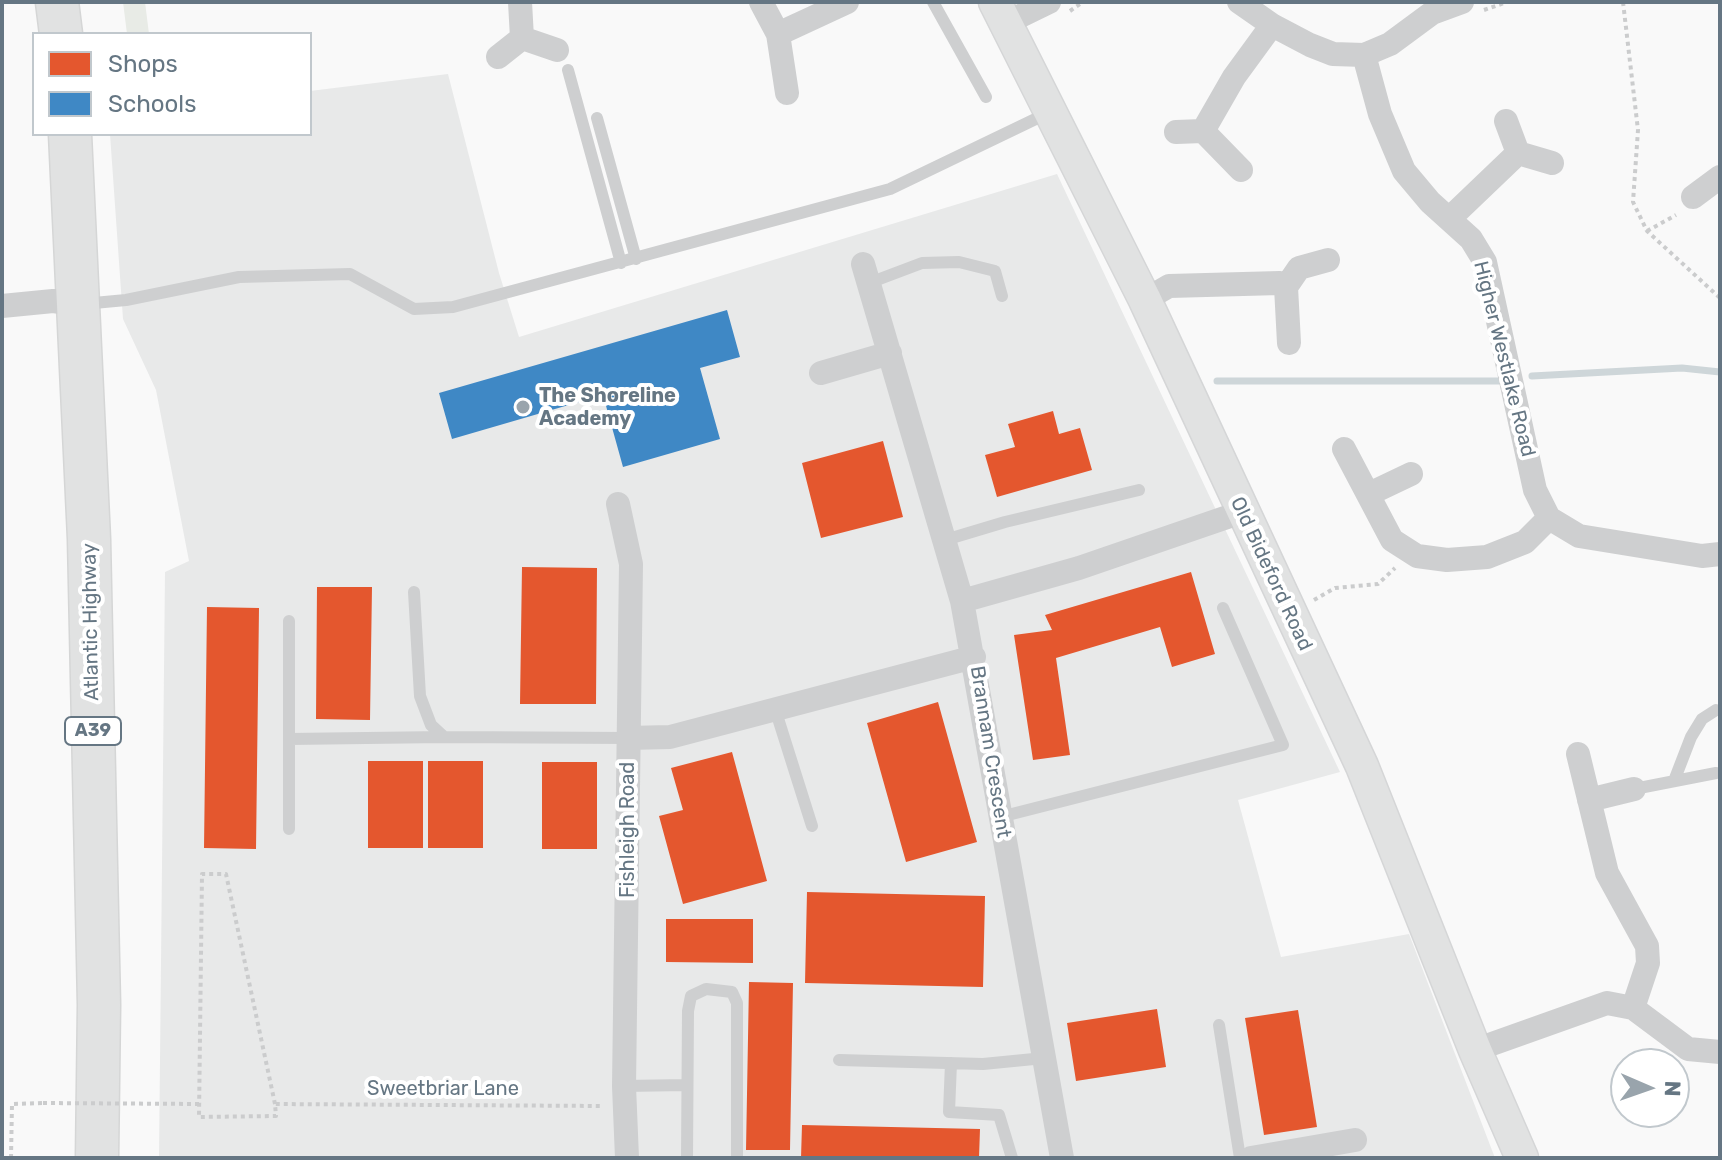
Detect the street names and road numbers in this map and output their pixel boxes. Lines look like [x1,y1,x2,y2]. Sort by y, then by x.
street label: Higher Westlake Road [1468,259,1540,459]
street label: Old Bideford Road [1225,493,1317,655]
street label: Atlantic Highway [78,543,104,701]
street label: Brannam Crescent [965,664,1015,840]
road number: A39 [65,717,121,745]
street label: Fishleigh Road [616,762,640,898]
street label: Sweetbriar Lane [367,1077,519,1101]

